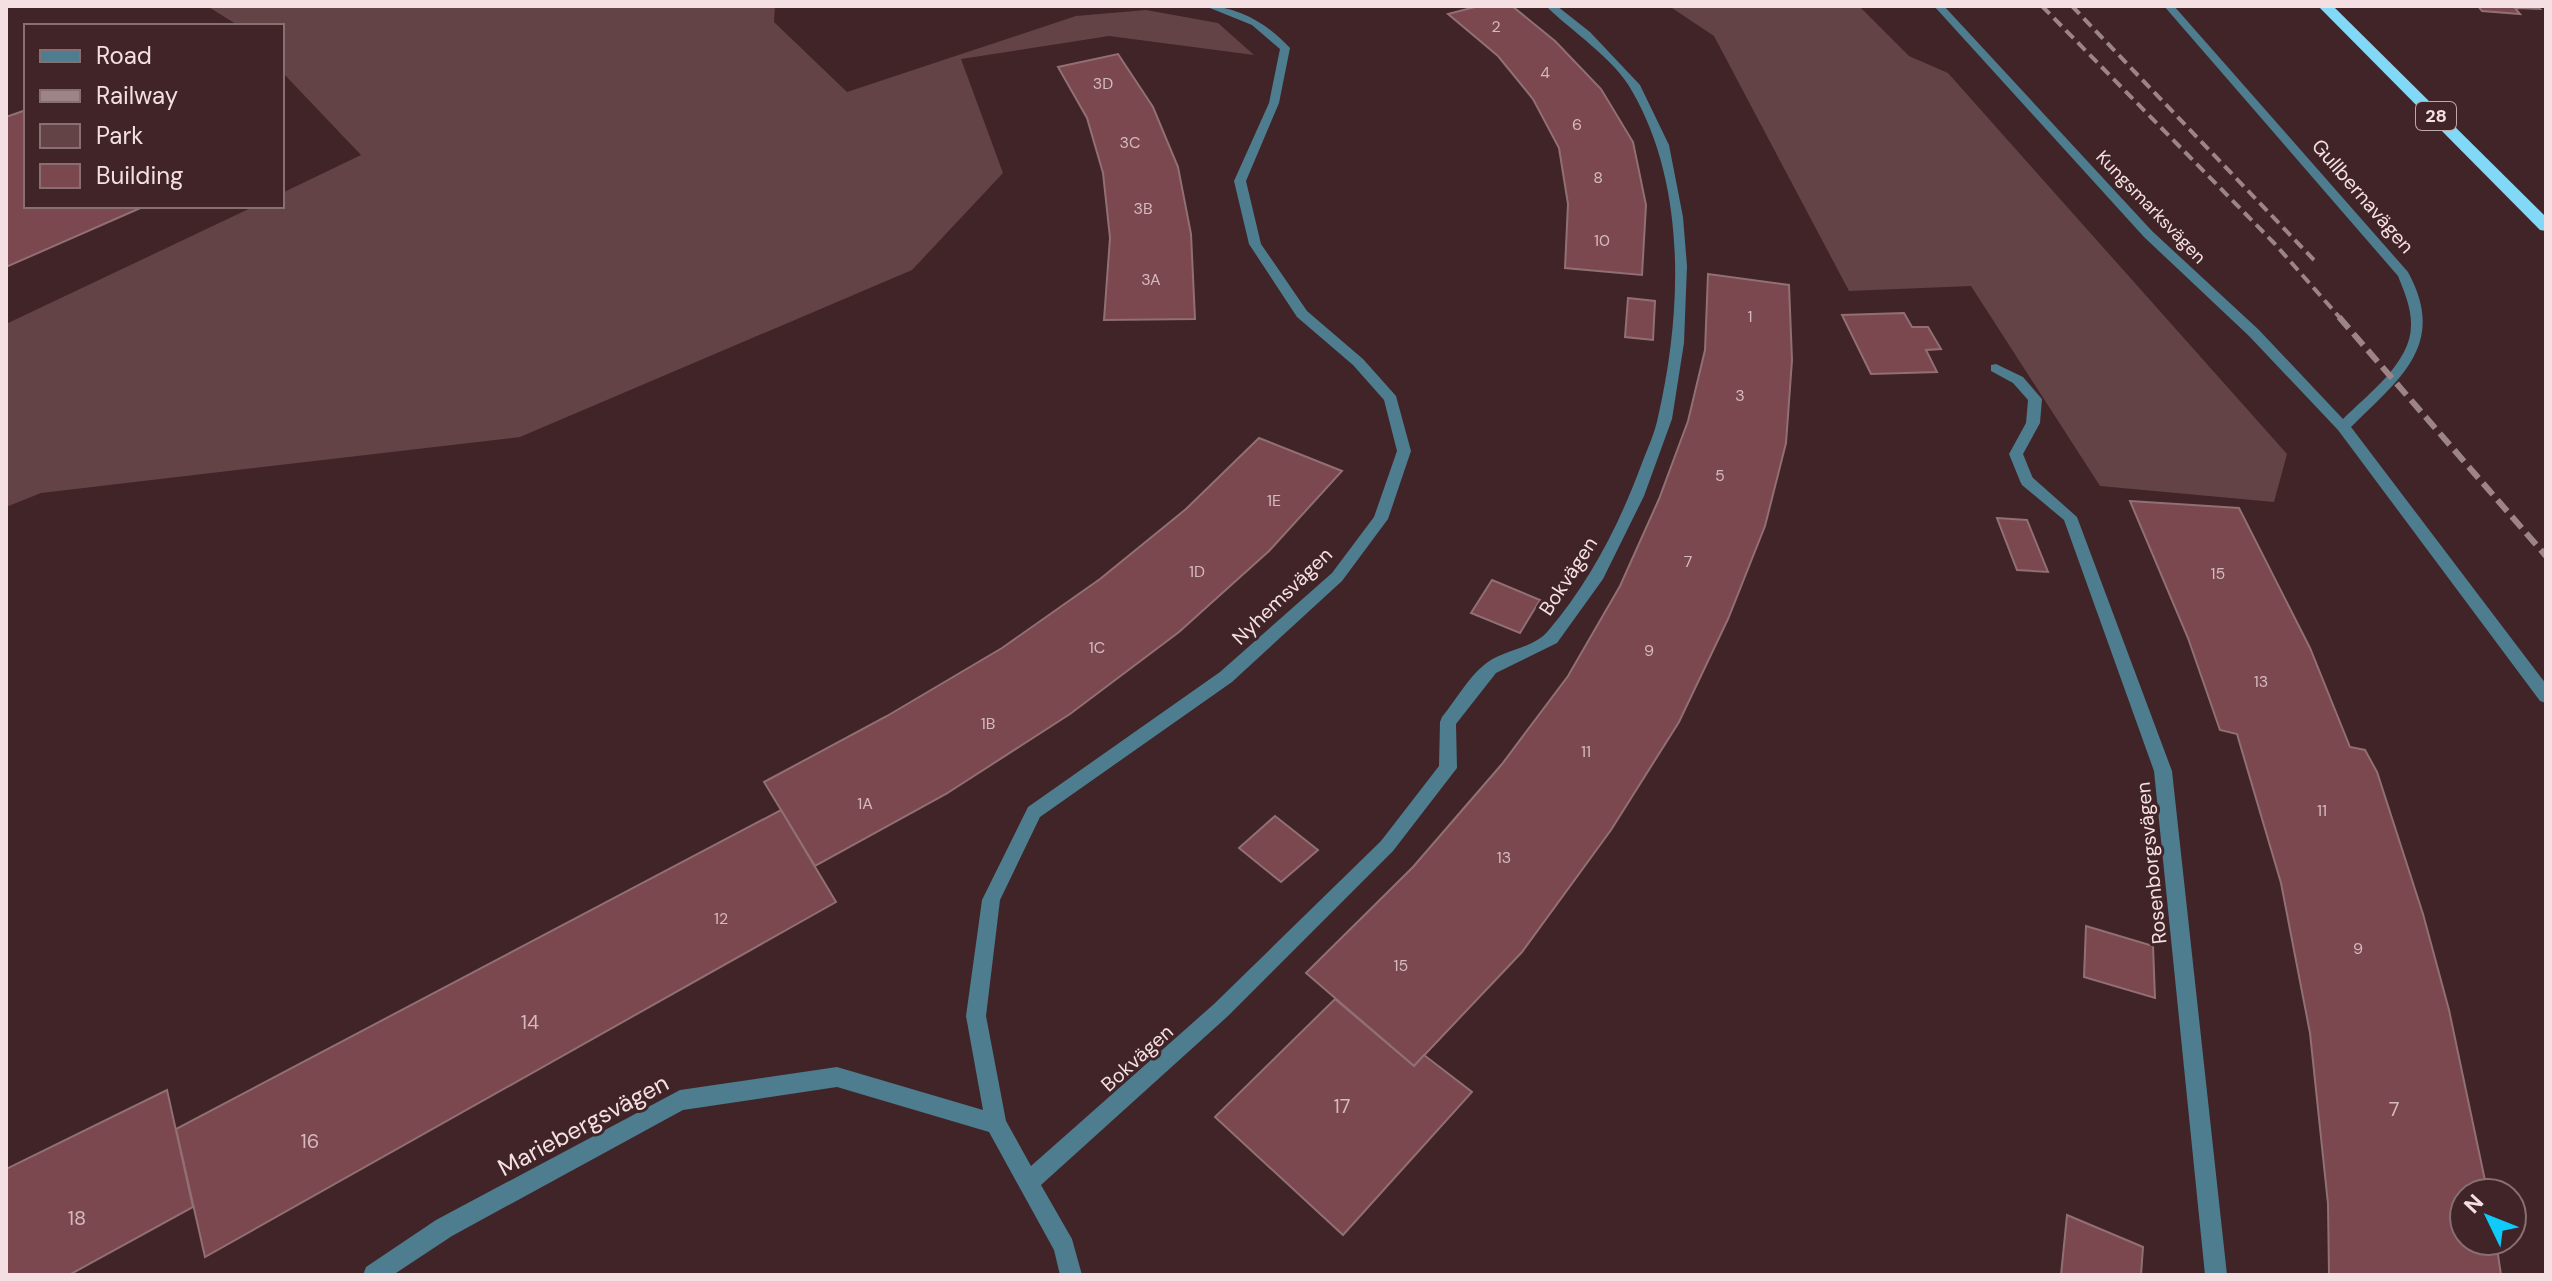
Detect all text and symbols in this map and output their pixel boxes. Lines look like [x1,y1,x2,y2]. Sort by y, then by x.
house number: 2 [1491,16,1501,37]
legend [24,24,284,208]
text: Road [96,40,152,71]
house number: 4 [1540,62,1550,83]
house number: 3D [1093,73,1113,94]
text: Railway [96,80,178,111]
road number: 28 [2416,102,2456,130]
house number: 6 [1572,114,1582,135]
text: Park [96,120,143,151]
house number: 3C [1120,132,1140,153]
street label: Gullbernavägen [2306,133,2420,259]
street label: Kungsmarksvägen [2091,145,2211,269]
text: Building [96,160,183,191]
house number: 8 [1593,167,1603,188]
house number: 3B [1133,198,1153,219]
house number: 10 [1594,230,1610,251]
house number: 3A [1141,269,1161,290]
house number: 1 [1748,306,1753,327]
house number: 3 [1735,385,1745,406]
house number: 5 [1715,465,1725,486]
house number: 1E [1267,490,1281,511]
street label: Bokvägen [1533,532,1603,620]
street label: Nyhemsvägen [1226,542,1338,650]
house number: 7 [1684,551,1692,572]
house number: 1D [1189,561,1205,582]
house number: 15 [2211,563,2225,584]
house number: 1C [1089,637,1105,658]
house number: 9 [1644,640,1654,661]
house number: 13 [2254,671,2268,692]
house number: 1B [981,713,995,734]
house number: 11 [1581,741,1591,762]
street label: Rosenborgsvägen [2130,781,2172,945]
house number: 1A [857,793,873,814]
house number: 11 [2317,800,2327,821]
house number: 13 [1497,847,1511,868]
house number: 12 [714,908,728,929]
house number: 9 [2353,938,2363,959]
house number: 15 [1394,955,1408,976]
house number: 14 [521,1009,539,1035]
street label: Bokvägen [1095,1019,1179,1097]
street label: Mariebergsvägen [492,1067,674,1183]
house number: 17 [1334,1093,1350,1119]
house number: 7 [2389,1096,2399,1122]
house number: 16 [301,1128,319,1154]
north arrow [2448,1177,2528,1257]
text: N [2458,1188,2490,1219]
house number: 18 [68,1205,86,1231]

